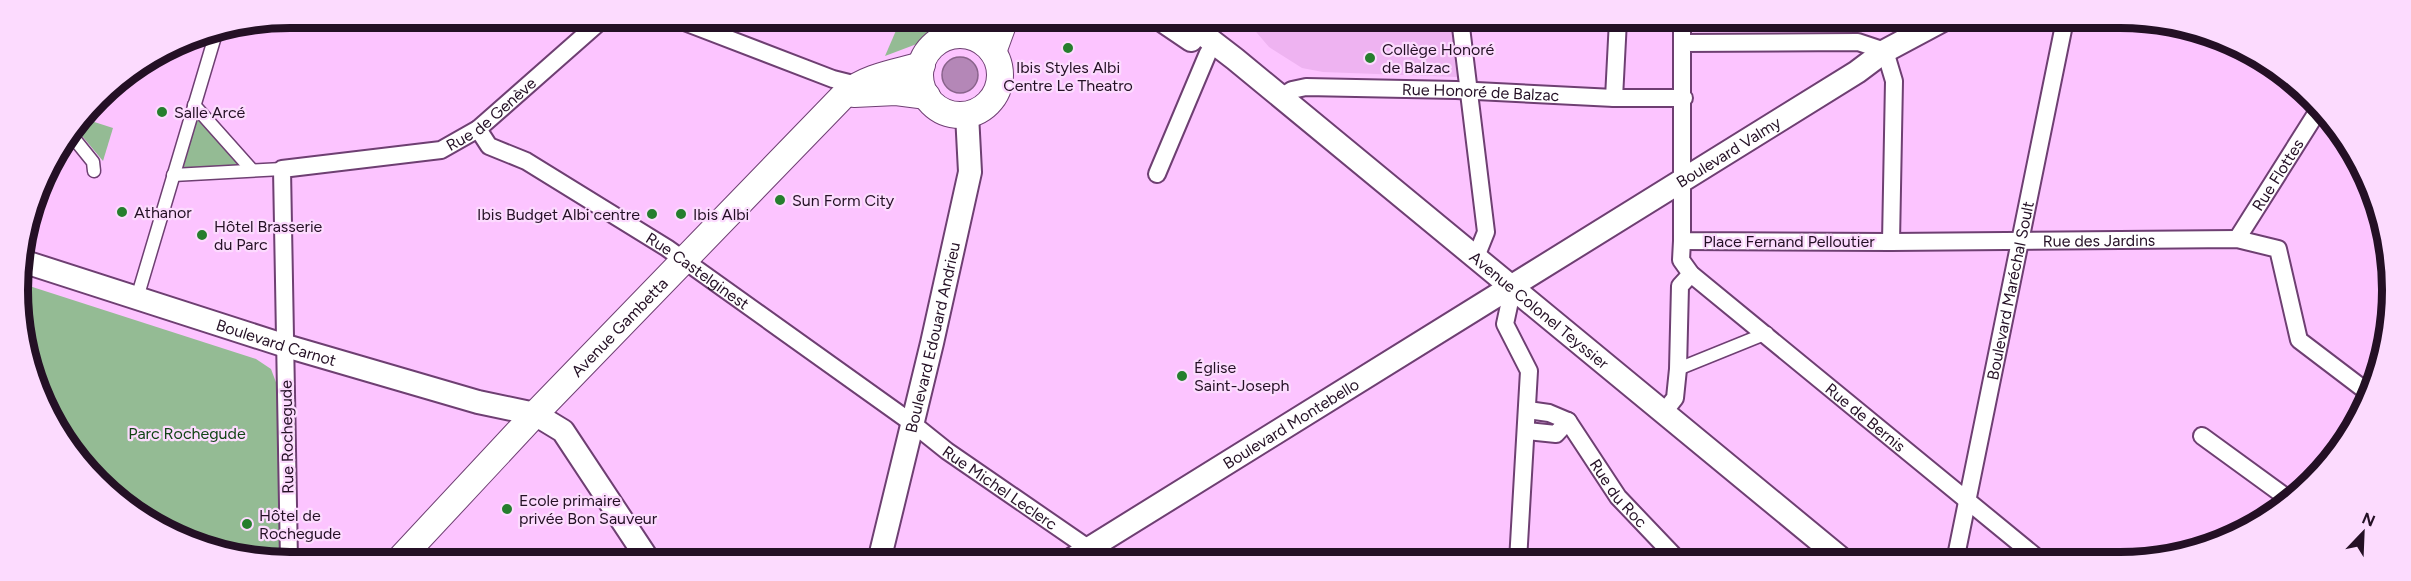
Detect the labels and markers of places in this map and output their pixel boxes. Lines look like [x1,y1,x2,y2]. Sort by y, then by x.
place label: Collège Honoré de Balzac [1382,40,1495,77]
marker: Ibis Styles Albi Centre Le Theatro [1061,41,1075,55]
marker: Collège Honoré de Balzac [1363,51,1377,65]
place label: Ibis Styles Albi Centre Le Theatro [1003,58,1133,95]
place label: Salle Arcé [174,103,246,122]
marker: Salle Arcé [155,105,169,119]
place label: Sun Form City [792,191,895,210]
marker: Sun Form City [773,193,787,207]
place label: Athanor [134,203,192,222]
marker: Athanor [115,205,129,219]
place label: Ibis Budget Albi centre [477,205,640,224]
place label: Ibis Albi [693,205,749,224]
marker: Ibis Budget Albi centre [645,207,659,221]
marker: Ibis Albi [674,207,688,221]
place label: Hôtel Brasserie du Parc [214,217,323,254]
marker: Hôtel Brasserie du Parc [195,228,209,242]
place label: Église Saint-Joseph [1194,358,1290,395]
marker: Église Saint-Joseph [1175,369,1189,383]
place label: Ecole primaire privée Bon Sauveur [519,491,658,528]
marker: Ecole primaire privée Bon Sauveur [500,502,514,516]
place label: Hôtel de Rochegude [259,506,341,543]
marker: Hôtel de Rochegude [240,517,254,531]

